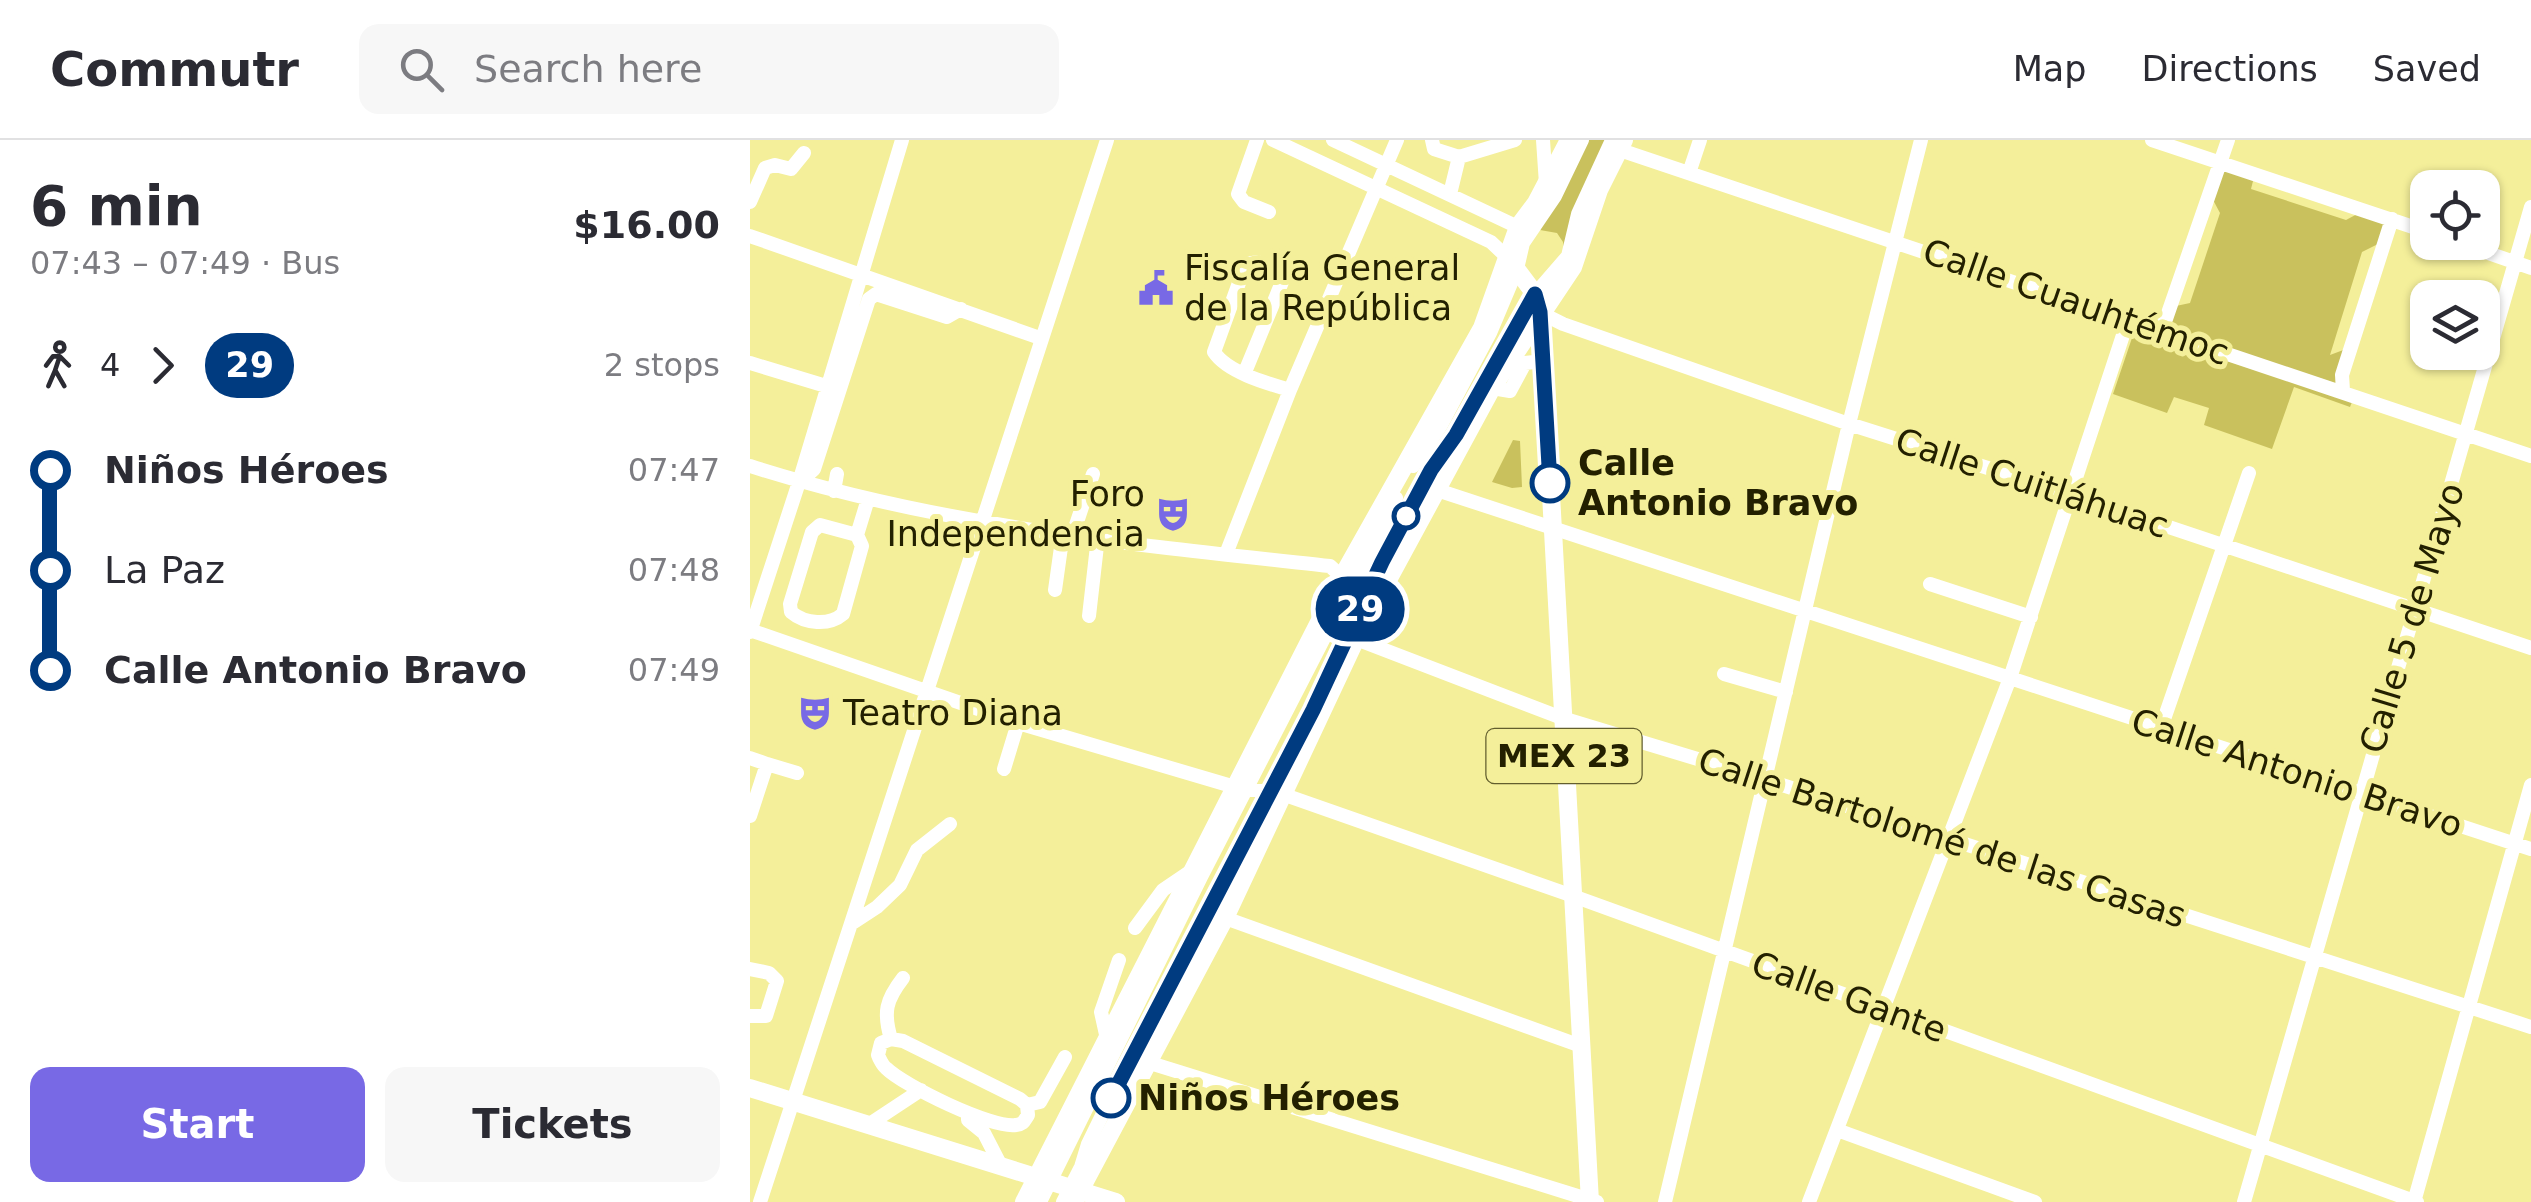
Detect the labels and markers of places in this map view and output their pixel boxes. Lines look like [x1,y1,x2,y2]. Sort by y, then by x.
place label: Fiscalía General de la República [1184,248,1460,328]
public building icon: Fiscalía General de la República [1137,269,1175,307]
place label: Calle Antonio Bravo [1578,443,1858,523]
marker: Calle Antonio Bravo [1531,464,1569,502]
place label: Foro Independencia [886,474,1145,554]
theatre icon: Foro Independencia [1154,495,1192,533]
unlabelled marker [1393,503,1419,529]
place label: Teatro Diana [842,693,1063,733]
theatre icon: Teatro Diana [796,694,834,732]
place label: Niños Héroes [1138,1078,1400,1118]
marker: Niños Héroes [1092,1079,1130,1117]

